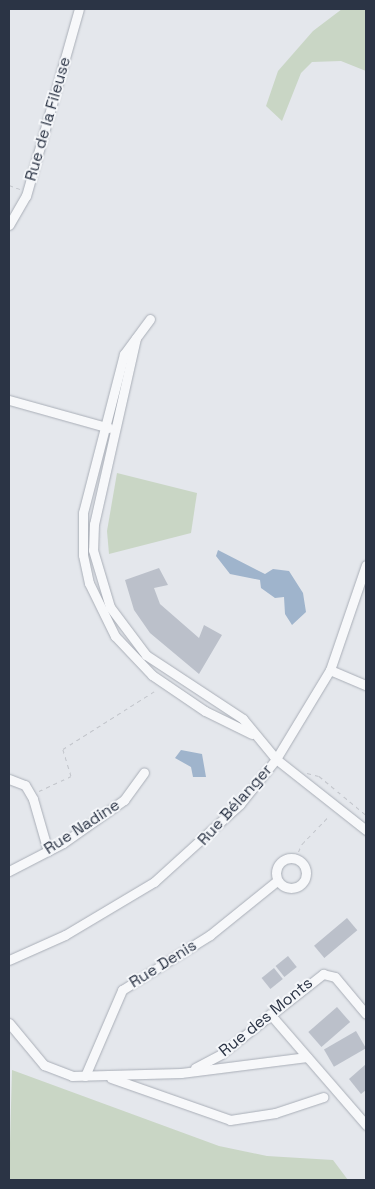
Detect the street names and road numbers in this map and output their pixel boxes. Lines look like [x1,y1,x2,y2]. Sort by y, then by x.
street label: Rue de la Fileuse [21,55,75,183]
street label: Rue Bélanger [194,761,276,849]
street label: Rue Nadine [40,795,124,859]
street label: Rue Denis [126,936,200,992]
street label: Rue des Monts [215,973,317,1061]

